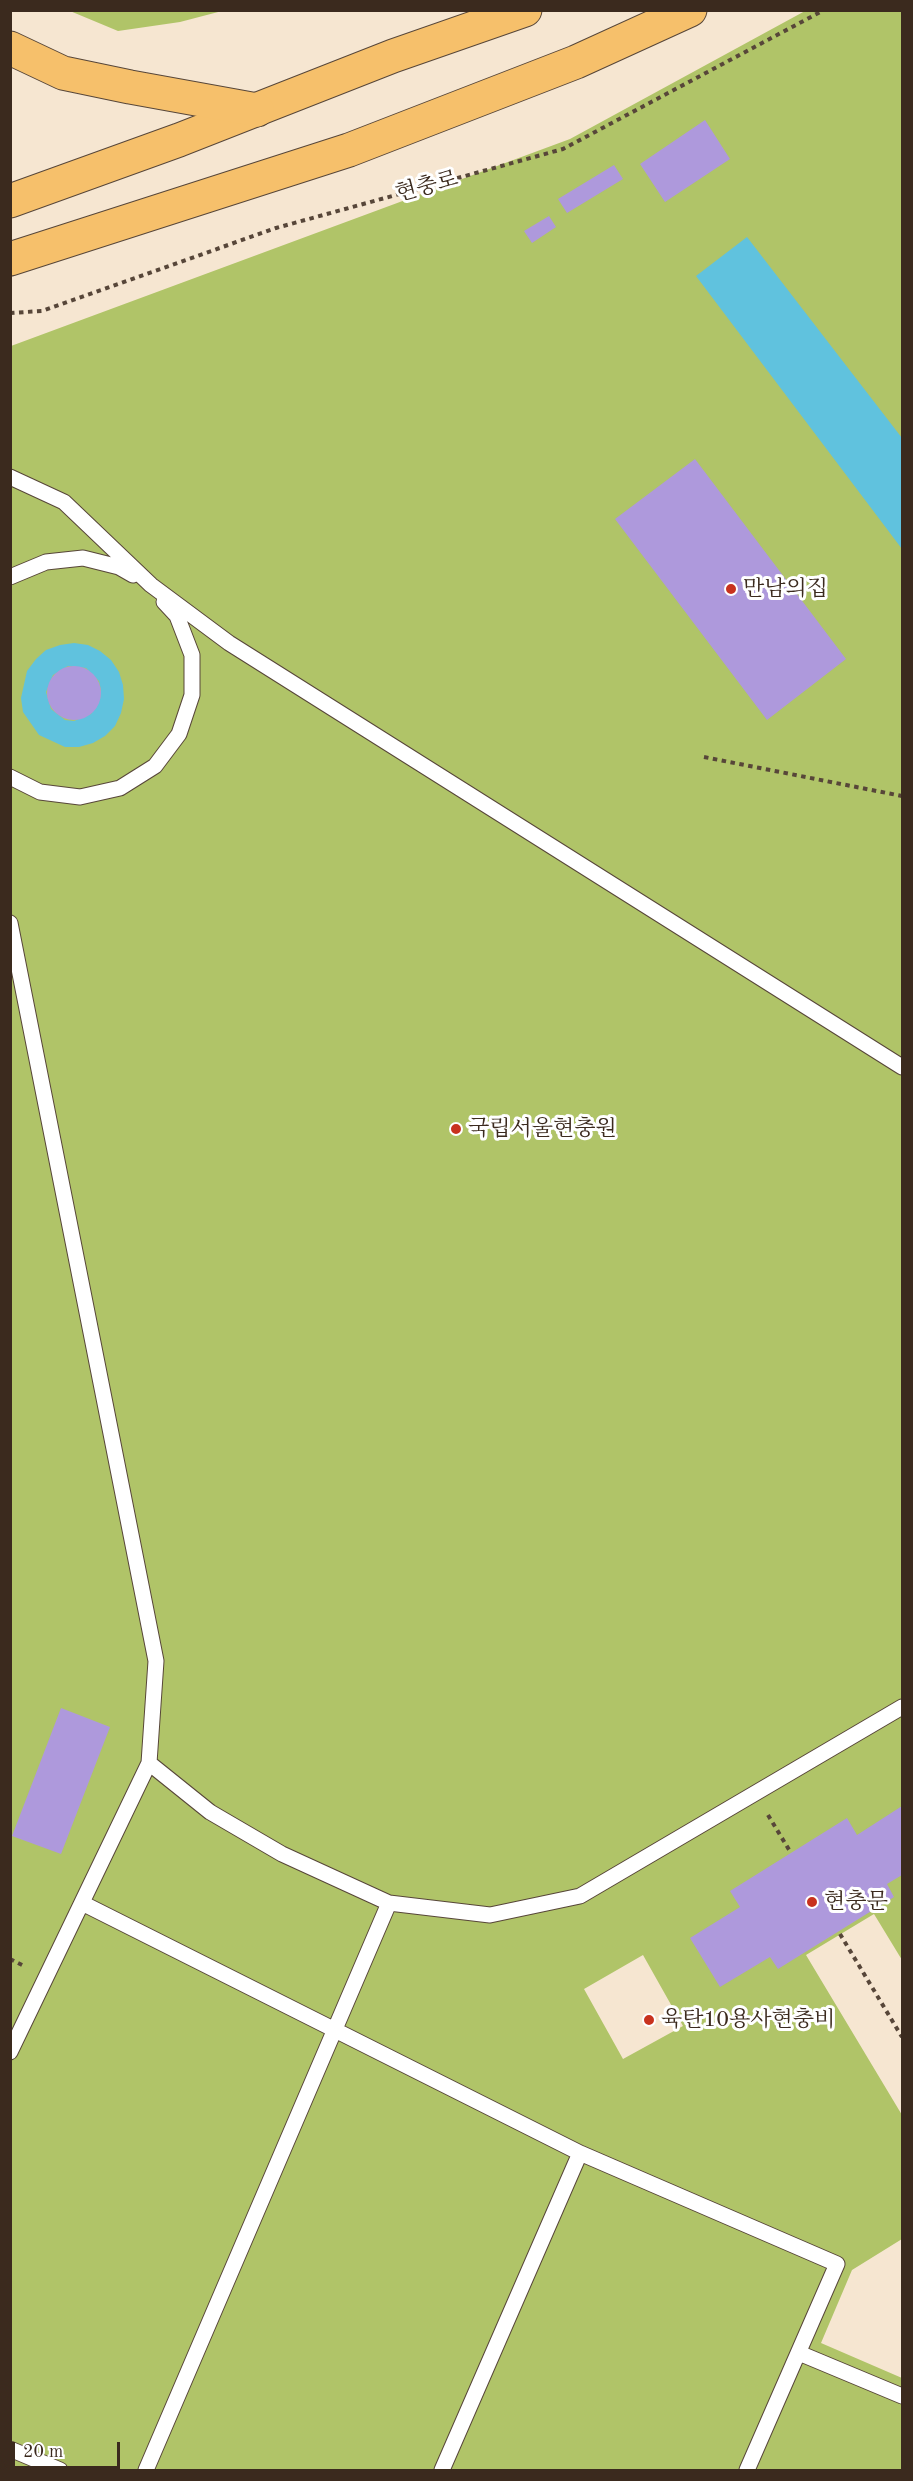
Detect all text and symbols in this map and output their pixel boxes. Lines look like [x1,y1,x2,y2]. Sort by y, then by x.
street label: 현충로 [393,166,461,208]
place label: 만남의집 [743,576,828,602]
marker: 만남의집 [724,582,738,596]
place label: 국립서울현충원 [468,1116,617,1142]
marker: 국립서울현충원 [449,1122,463,1136]
place label: 현충문 [824,1889,888,1915]
marker: 현충문 [805,1895,819,1909]
place label: 육탄10용사현충비 [661,2007,835,2033]
marker: 육탄10용사현충비 [642,2013,656,2027]
scale bar [15,2430,123,2468]
text: 20 m [23,2443,63,2461]

